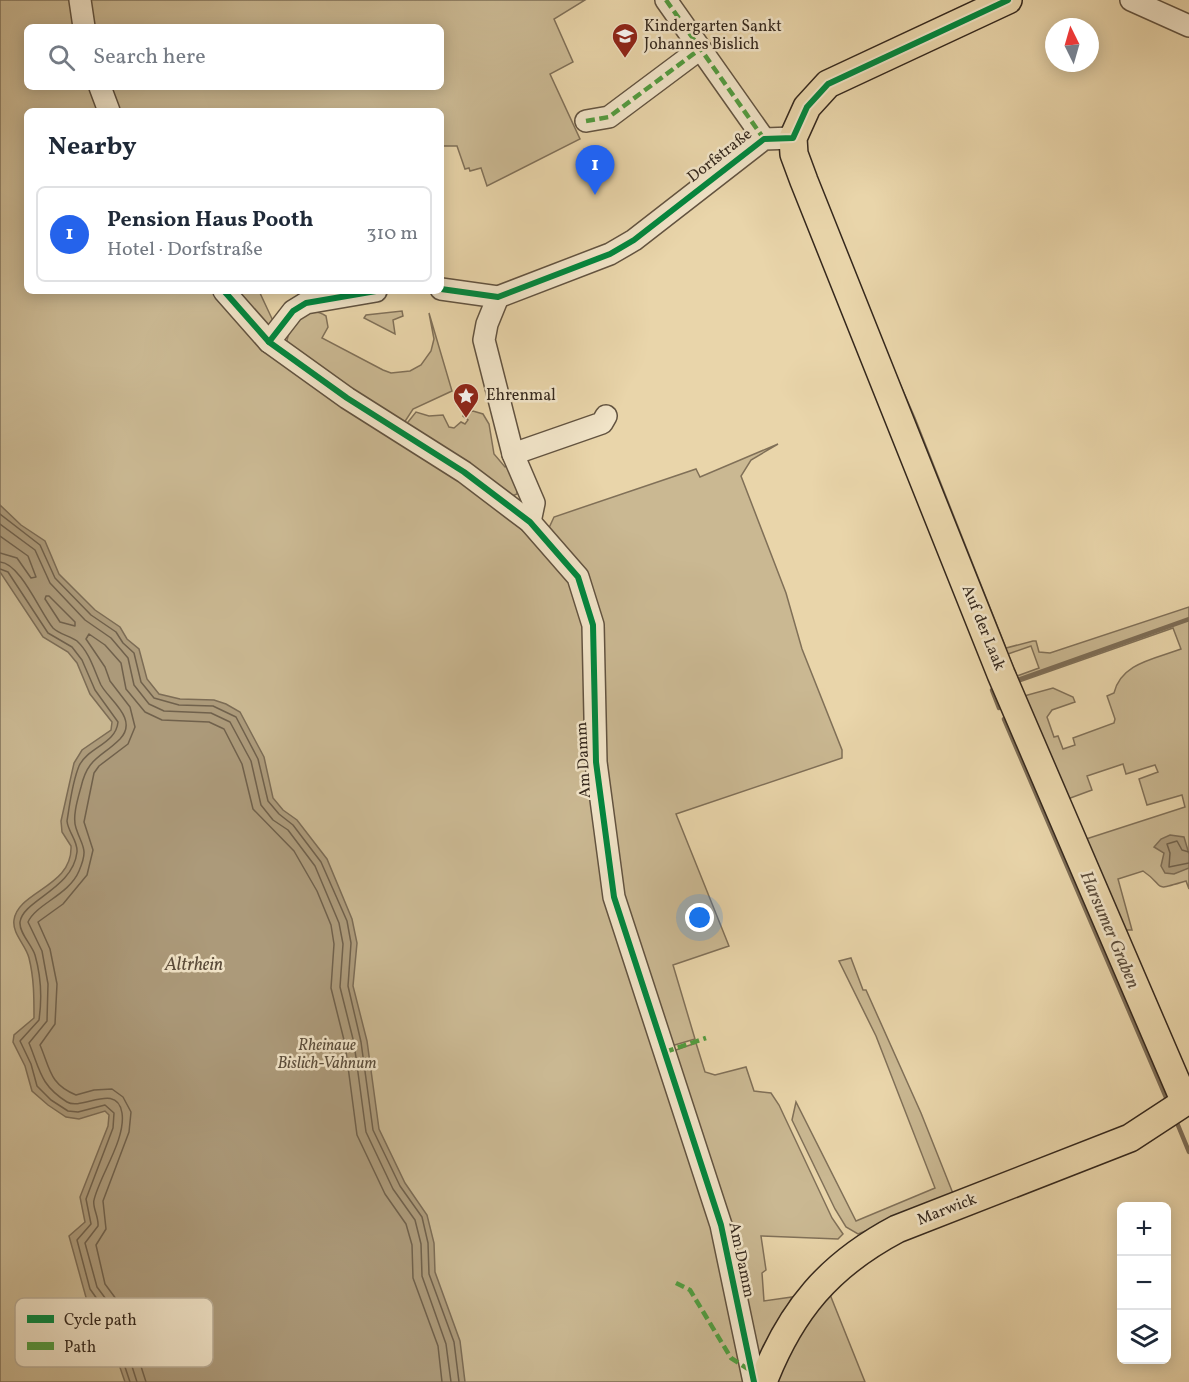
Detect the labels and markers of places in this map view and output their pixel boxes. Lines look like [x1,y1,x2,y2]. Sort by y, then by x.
place label: Kindergarten Sankt Johannes Bislich [644,16,782,56]
school or university icon: Kindergarten Sankt Johannes Bislich [610,21,640,59]
pin: 1 [576,146,614,195]
place icon: Ehrenmal [451,381,481,419]
place label: Ehrenmal [486,385,556,407]

